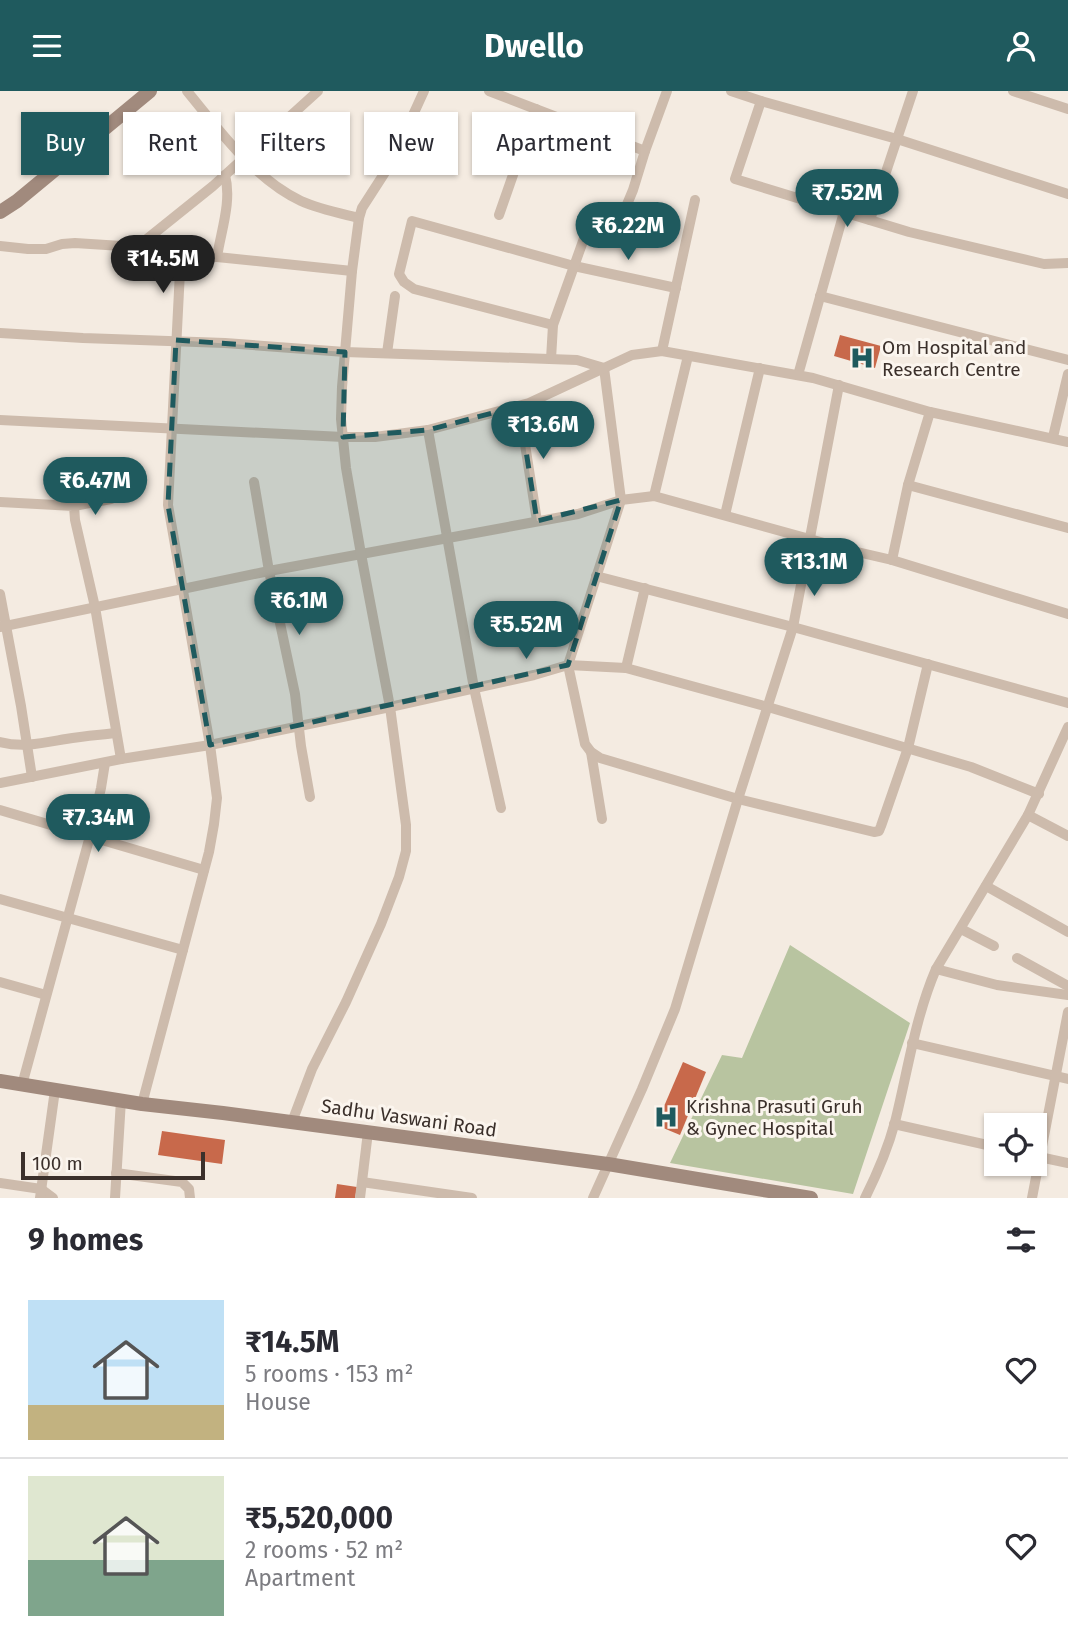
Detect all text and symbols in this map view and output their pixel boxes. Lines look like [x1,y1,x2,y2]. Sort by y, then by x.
icon: menu [28,27,66,65]
text: Dwello [484,27,584,65]
icon: person [1002,27,1040,65]
chip: Buy [21,112,109,175]
chip: Rent [123,112,221,175]
chip: Filters [235,112,350,175]
chip: New [364,112,458,175]
chip: Apartment [472,112,635,175]
pin: ₹7.52M [790,169,904,229]
text: ₹7.52M [812,178,882,206]
pin: ₹6.22M [571,202,685,262]
text: ₹6.22M [592,211,664,239]
pin: ₹14.5M [106,235,220,295]
text: ₹14.5M [127,244,199,272]
place label: Om Hospital and Research Centre [882,336,1026,381]
hospital icon: Om Hospital and Research Centre [848,344,876,372]
pin: ₹13.6M [486,401,600,461]
text: ₹13.6M [507,410,579,438]
pin: ₹6.47M [38,457,152,517]
text: ₹6.47M [59,466,131,494]
pin: ₹13.1M [757,539,871,598]
text: ₹13.1M [780,547,848,575]
pin: ₹6.1M [250,577,348,637]
text: ₹6.1M [270,586,328,614]
pin: ₹5.52M [469,601,583,661]
text: ₹5.52M [490,610,562,638]
pin: ₹7.34M [41,795,155,854]
text: ₹7.34M [62,803,134,831]
street label: Sadhu Vaswani Road [320,1094,498,1142]
place label: Krishna Prasuti Gruh & Gynec Hospital [686,1095,863,1140]
hospital icon: Krishna Prasuti Gruh & Gynec Hospital [652,1103,680,1131]
map controls [984,1113,1047,1176]
button: locate [984,1113,1047,1176]
scale bar [21,1149,205,1181]
text: 100 m [32,1152,83,1175]
icon: filters [1002,1221,1040,1259]
text: 9 homes [28,1222,143,1258]
text: ₹14.5M [245,1324,339,1360]
icon: home [84,1328,168,1412]
icon: heart [1002,1351,1040,1389]
text: 5 rooms · 153 m² [245,1360,414,1388]
text: House [245,1388,311,1416]
text: ₹5,520,000 [245,1500,393,1536]
icon: home [84,1504,168,1588]
icon: heart [1002,1527,1040,1565]
text: 2 rooms · 52 m² [245,1536,403,1564]
text: Apartment [245,1564,355,1592]

